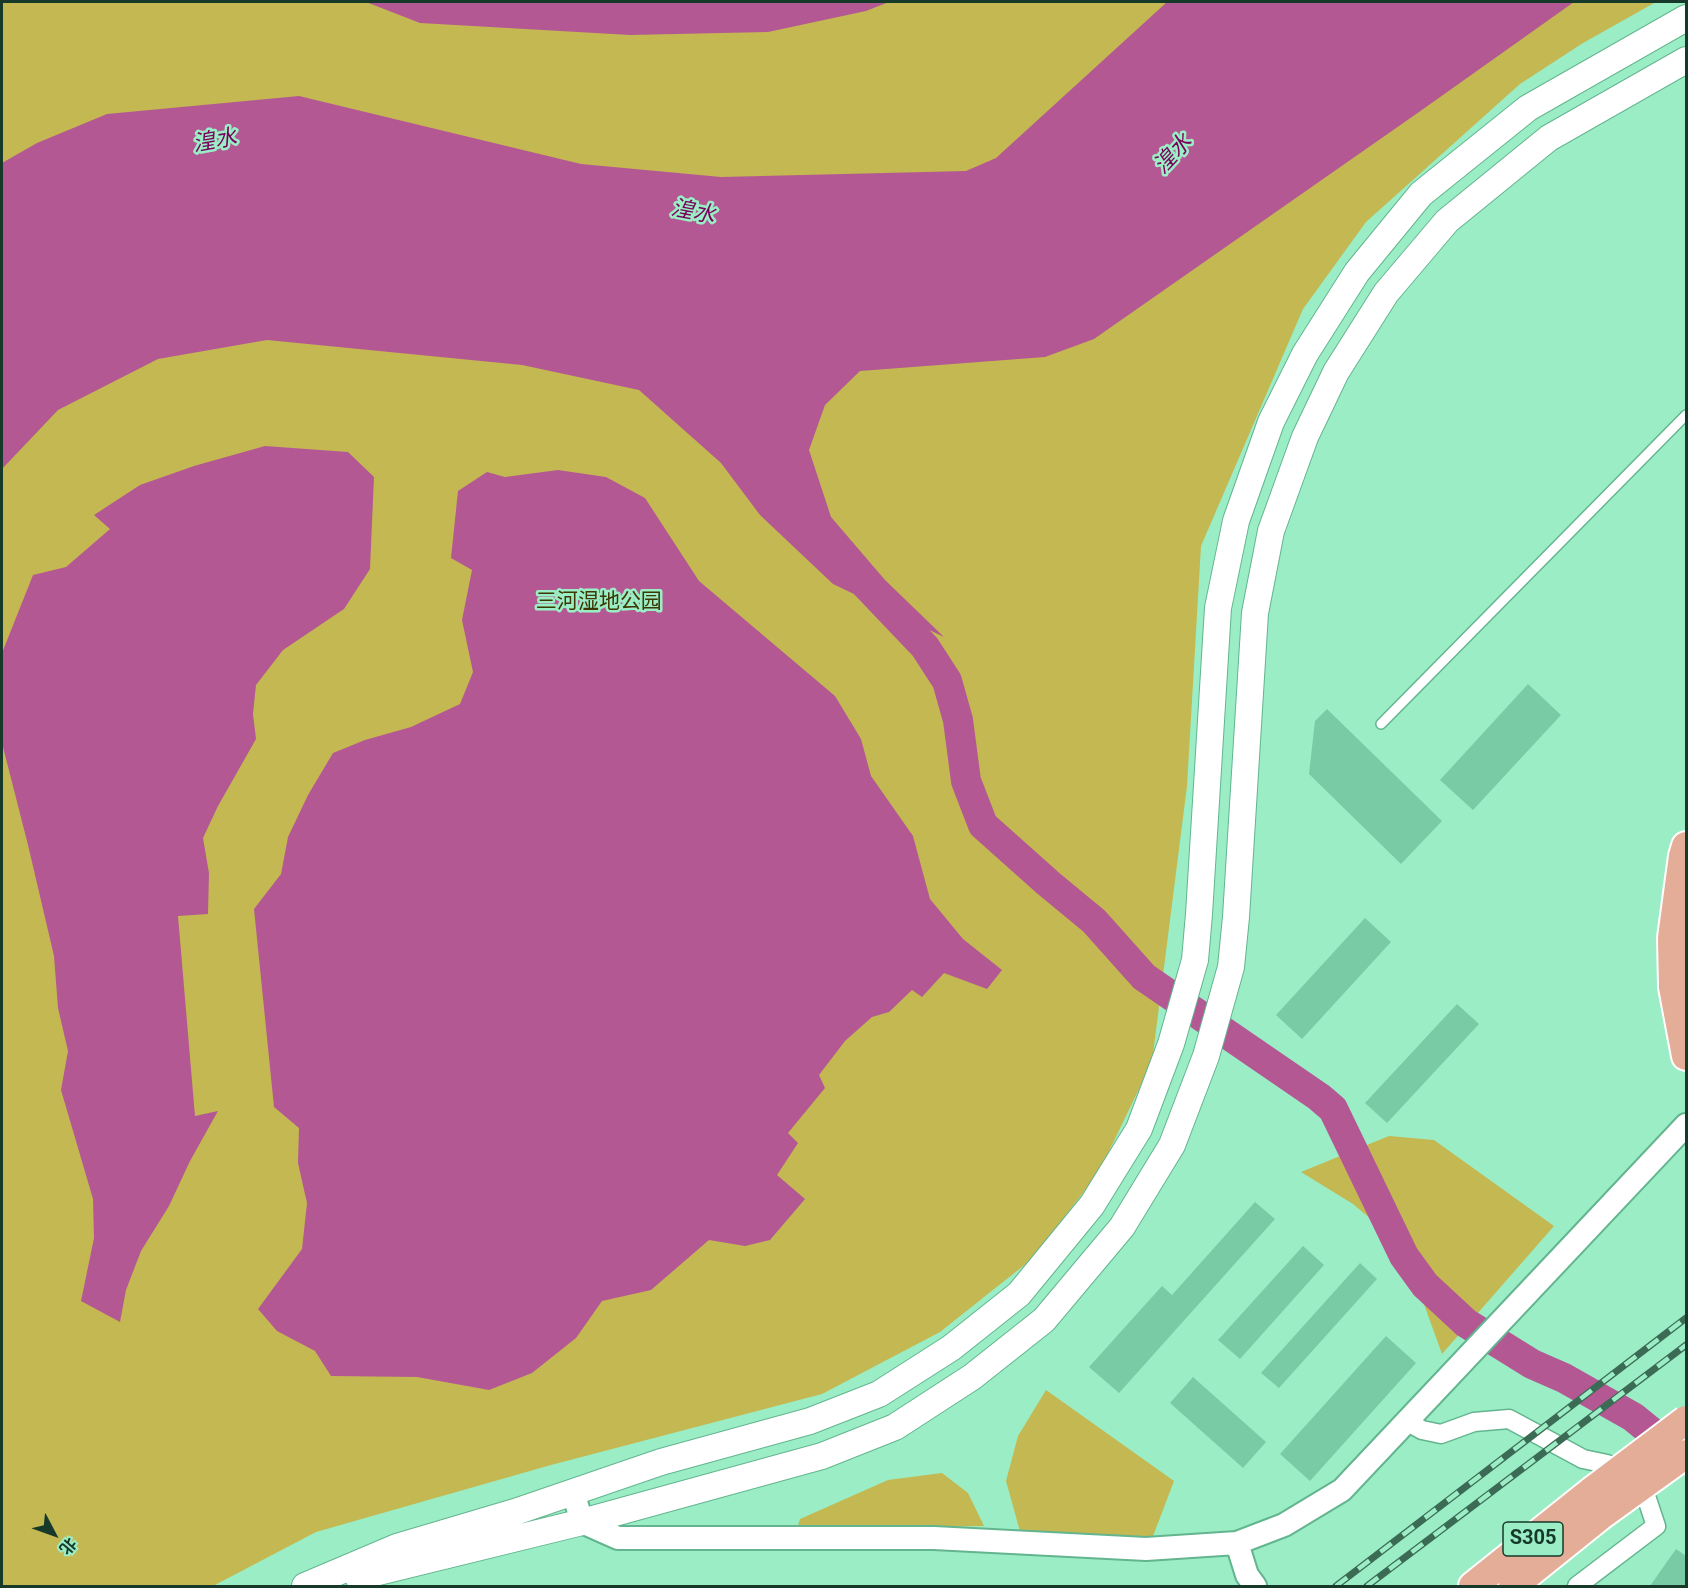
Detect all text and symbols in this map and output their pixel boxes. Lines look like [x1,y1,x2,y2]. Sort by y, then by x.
water label: 湟水 [191,125,239,159]
water label: 湟水 [1149,130,1199,180]
water label: 湟水 [669,196,717,230]
park label: 三河湿地公园 [536,590,662,616]
north arrow [24,1504,84,1564]
road number: S305 [1503,1522,1563,1556]
text: 北 [56,1534,80,1558]

